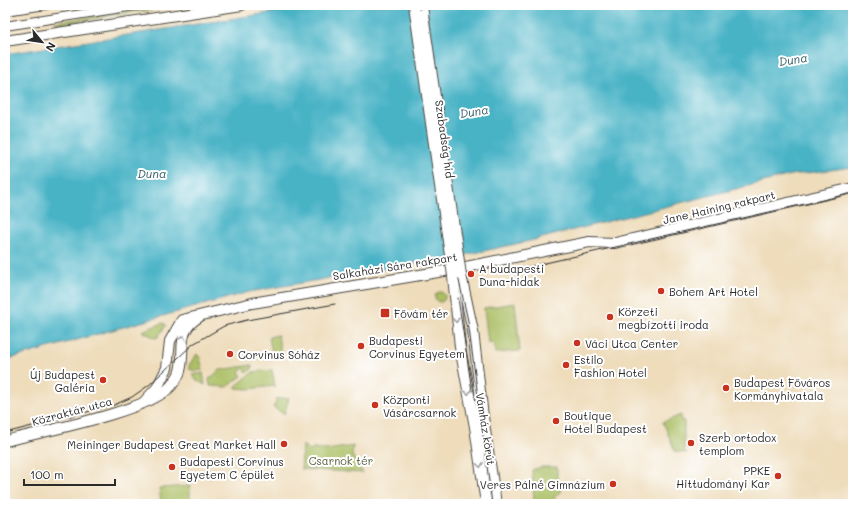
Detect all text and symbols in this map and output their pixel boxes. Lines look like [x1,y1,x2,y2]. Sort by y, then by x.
north arrow [22,22,62,62]
text: N [43,40,60,54]
water label: Duna [777,49,809,69]
street label: Szabadság híd [432,99,458,179]
water label: Duna [458,101,490,121]
water label: Duna [138,165,166,181]
street label: Jane Haining rakpart [661,187,777,227]
street label: Salkaházi Sára rakpart [332,249,458,283]
place label: A budapesti Duna-hidak [479,261,544,289]
marker: A budapesti Duna-hidak [466,269,476,279]
place label: Bohem Art Hotel [669,284,758,299]
marker: Bohem Art Hotel [656,286,666,296]
place label: Körzeti megbízotti iroda [618,304,709,332]
place label: Fővám tér [394,306,448,321]
marker: Fővám tér [379,307,391,319]
marker: Körzeti megbízotti iroda [605,312,615,322]
one-way arrow [451,317,460,323]
place label: Budapesti Corvinus Egyetem [369,333,465,361]
one-way arrow [179,335,187,342]
place label: Váci Utca Center [585,336,678,351]
marker: Váci Utca Center [572,338,582,348]
marker: Budapesti Corvinus Egyetem [356,341,366,351]
place label: Corvinus Sóház [238,347,320,362]
marker: Corvinus Sóház [225,349,235,359]
place label: Estilo Fashion Hotel [574,352,647,380]
marker: Estilo Fashion Hotel [561,360,571,370]
place label: Új Budapest Galéria [30,367,95,395]
marker: Új Budapest Galéria [98,375,108,385]
place label: Budapest Főváros Kormányhivatala [734,375,830,403]
marker: Budapest Főváros Kormányhivatala [721,383,731,393]
one-way arrow [464,389,472,396]
place label: Központi Vásárcsarnok [383,392,457,420]
street label: Vámház körút [473,392,499,467]
street label: Közraktár utca [30,393,114,429]
marker: Központi Vásárcsarnok [370,400,380,410]
place label: Boutique Hotel Budapest [564,408,647,436]
marker: Boutique Hotel Budapest [551,416,561,426]
place label: Szerb ortodox templom [699,430,777,458]
place label: Meininger Budapest Great Market Hall [67,437,276,452]
marker: Szerb ortodox templom [686,438,696,448]
marker: Meininger Budapest Great Market Hall [279,439,289,449]
park label: Csarnok tér [309,453,373,468]
place label: Budapesti Corvinus Egyetem C épület [180,454,284,482]
scale bar [24,461,115,487]
marker: Budapesti Corvinus Egyetem C épület [167,462,177,472]
one-way arrow [475,462,484,469]
place label: PPKE Hittudományi Kar [676,463,770,491]
text: 100 m [30,466,64,482]
marker: PPKE Hittudományi Kar [773,471,783,481]
place label: Veres Pálné Gimnázium [480,477,605,492]
marker: Veres Pálné Gimnázium [608,479,618,489]

